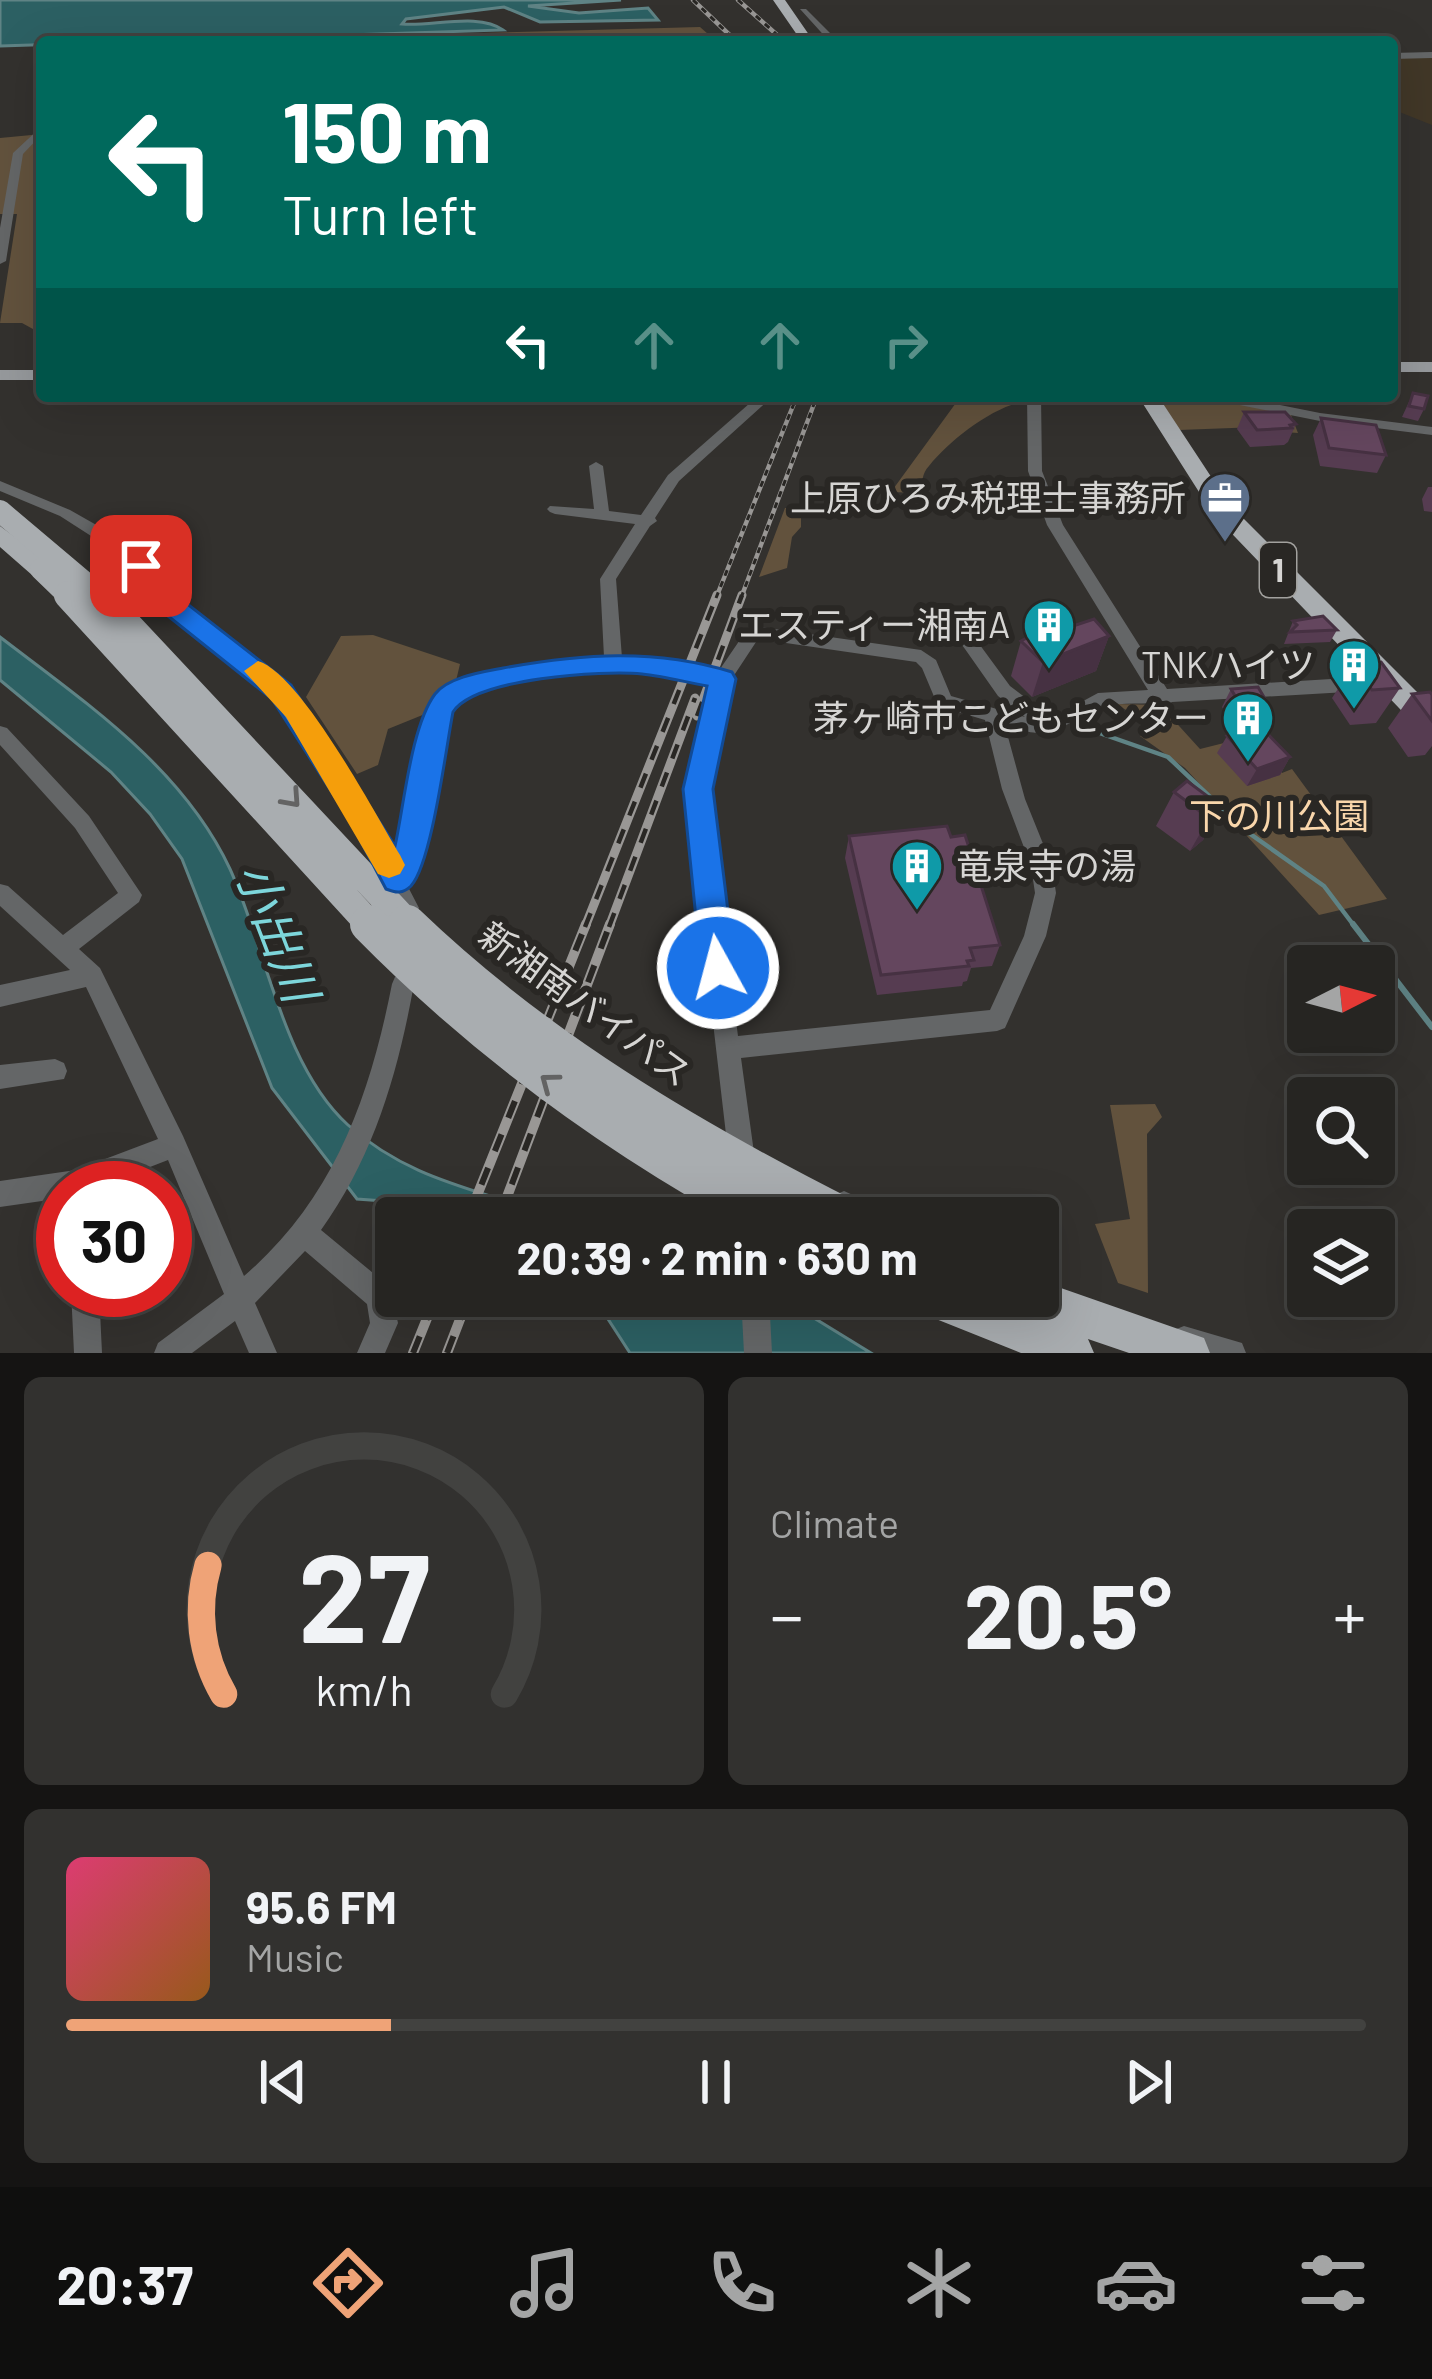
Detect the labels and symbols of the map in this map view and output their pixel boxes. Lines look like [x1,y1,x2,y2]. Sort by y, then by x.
office icon: 上原ひろみ税理士事務所 [1197,470,1253,544]
place label: 上原ひろみ税理士事務所 [790,475,1186,518]
pin [90,515,192,617]
road number: 1 [1260,543,1296,597]
building icon: エスティー湘南A [1021,597,1077,671]
place label: エスティー湘南A [738,602,1010,645]
building icon: TNKハイツ [1326,637,1382,711]
place label: TNKハイツ [1141,642,1315,685]
building icon: 茅ヶ崎市こどもセンター [1220,690,1276,764]
place label: 茅ヶ崎市こどもセンター [813,695,1209,738]
one-way arrow [277,786,299,807]
park label: 下の川公園 [1189,793,1369,836]
building icon: 竜泉寺の湯 [889,838,945,912]
place label: 竜泉寺の湯 [956,843,1136,886]
water label: 小出川 [226,854,334,1014]
position arrow [655,905,781,1031]
street label: 新湘南バイパス [472,912,700,1094]
north arrow [1287,945,1395,1053]
one-way arrow [540,1075,562,1096]
speed limit sign: 30 [36,1161,192,1317]

